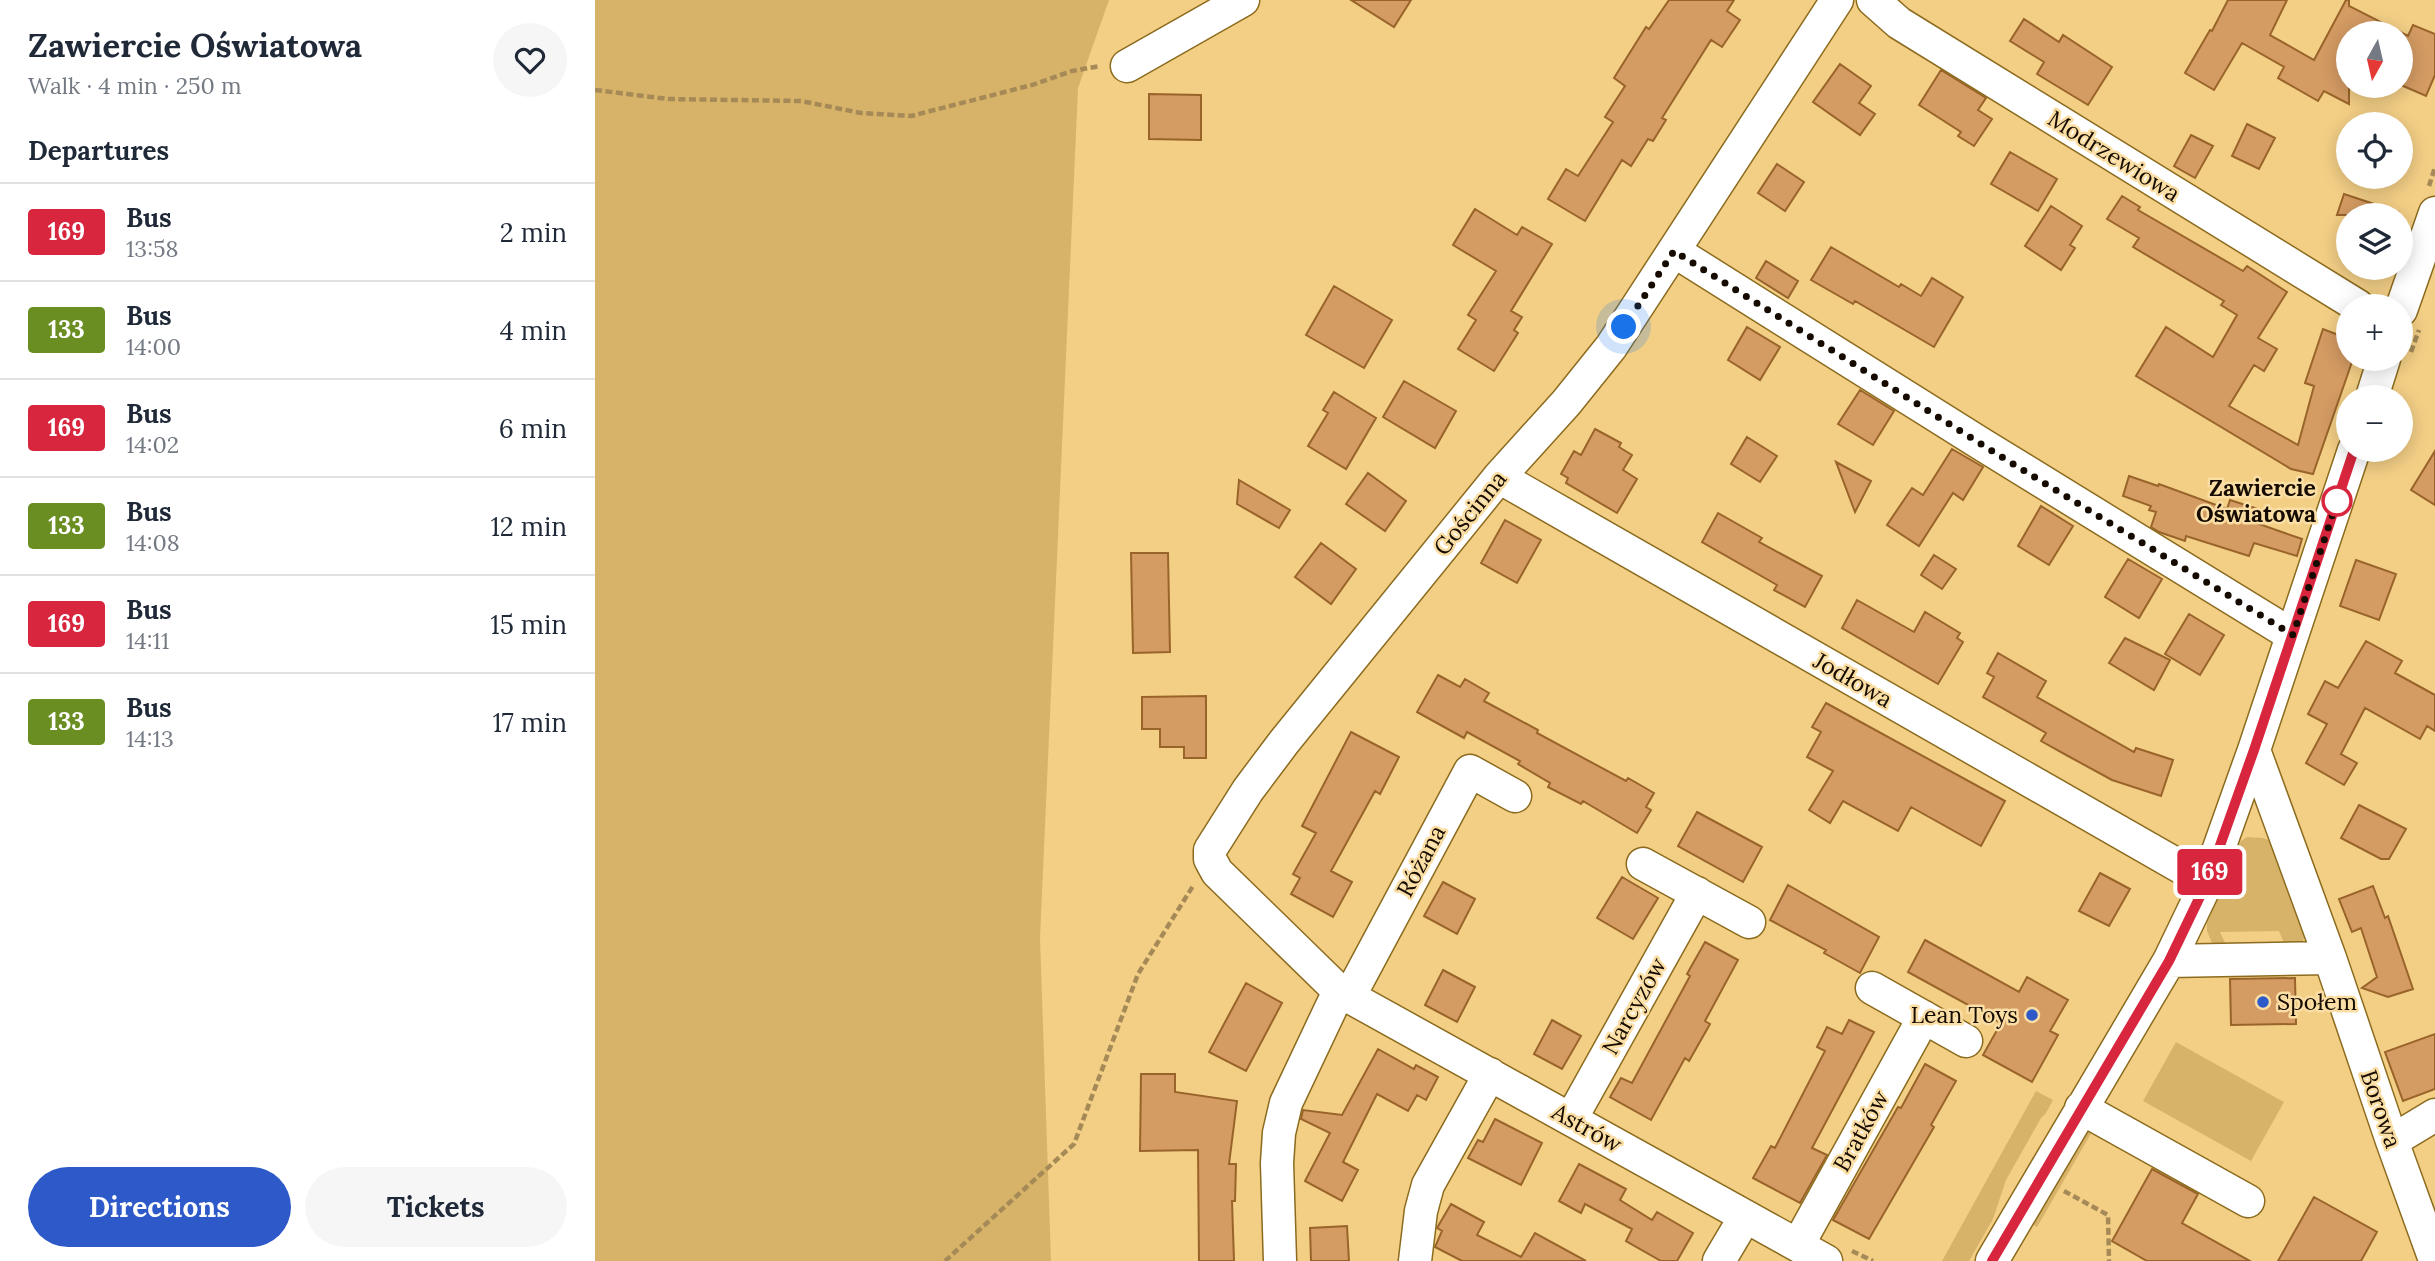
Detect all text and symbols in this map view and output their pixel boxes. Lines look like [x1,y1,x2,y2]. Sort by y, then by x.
north arrow [2336,21,2413,98]
map controls [2336,21,2413,462]
button: heart [493,23,567,97]
text: Zawiercie Oświatowa [28,24,362,66]
text: Walk · 4 min · 250 m [28,71,241,100]
street label: Modrzewiowa [2043,103,2186,208]
button: locate [2336,112,2413,189]
text: Departures [28,134,169,167]
text: Bus [126,201,172,234]
button: layers [2336,203,2413,280]
text: 169 [48,216,85,247]
text: 2 min [500,216,567,249]
text: 13:58 [126,234,178,263]
button: + [2336,294,2413,371]
text: Bus [126,299,172,332]
your location [1606,309,1641,344]
text: 133 [48,314,85,345]
text: 4 min [500,314,567,347]
text: 14:00 [126,332,181,361]
button: − [2336,385,2413,462]
text: Bus [126,397,172,430]
text: 169 [48,412,85,443]
text: 6 min [499,412,567,445]
text: 14:02 [126,430,179,459]
street label: Gościnna [1427,465,1512,561]
place label: Zawiercie Oświatowa [2196,473,2316,528]
marker: Zawiercie Oświatowa [2322,486,2352,516]
text: Bus [126,495,172,528]
text: 133 [48,510,85,541]
text: 12 min [490,510,567,543]
text: 14:08 [126,528,180,557]
text: Bus [126,593,172,626]
text: 169 [48,608,85,639]
text: 15 min [490,608,567,641]
text: 14:11 [126,626,169,655]
street label: Jodłowa [1808,645,1898,714]
text: Bus [126,691,172,724]
text: 133 [48,706,85,737]
text: 17 min [492,706,567,739]
text: 14:13 [126,724,174,753]
street label: Różana [1390,820,1452,902]
line badge: 169 [2170,849,2250,895]
text: 169 [2191,856,2229,887]
street label: Narcyzów [1595,952,1672,1059]
place label: Społem [2277,987,2357,1016]
marker: Społem [2255,994,2271,1010]
place label: Lean Toys [1911,1000,2018,1029]
marker: Lean Toys [2024,1007,2040,1023]
street label: Borowa [2355,1066,2408,1152]
street label: Bratków [1826,1085,1895,1176]
street label: Astrów [1546,1096,1628,1159]
button: Directions [28,1167,291,1247]
button: Tickets [305,1167,567,1247]

